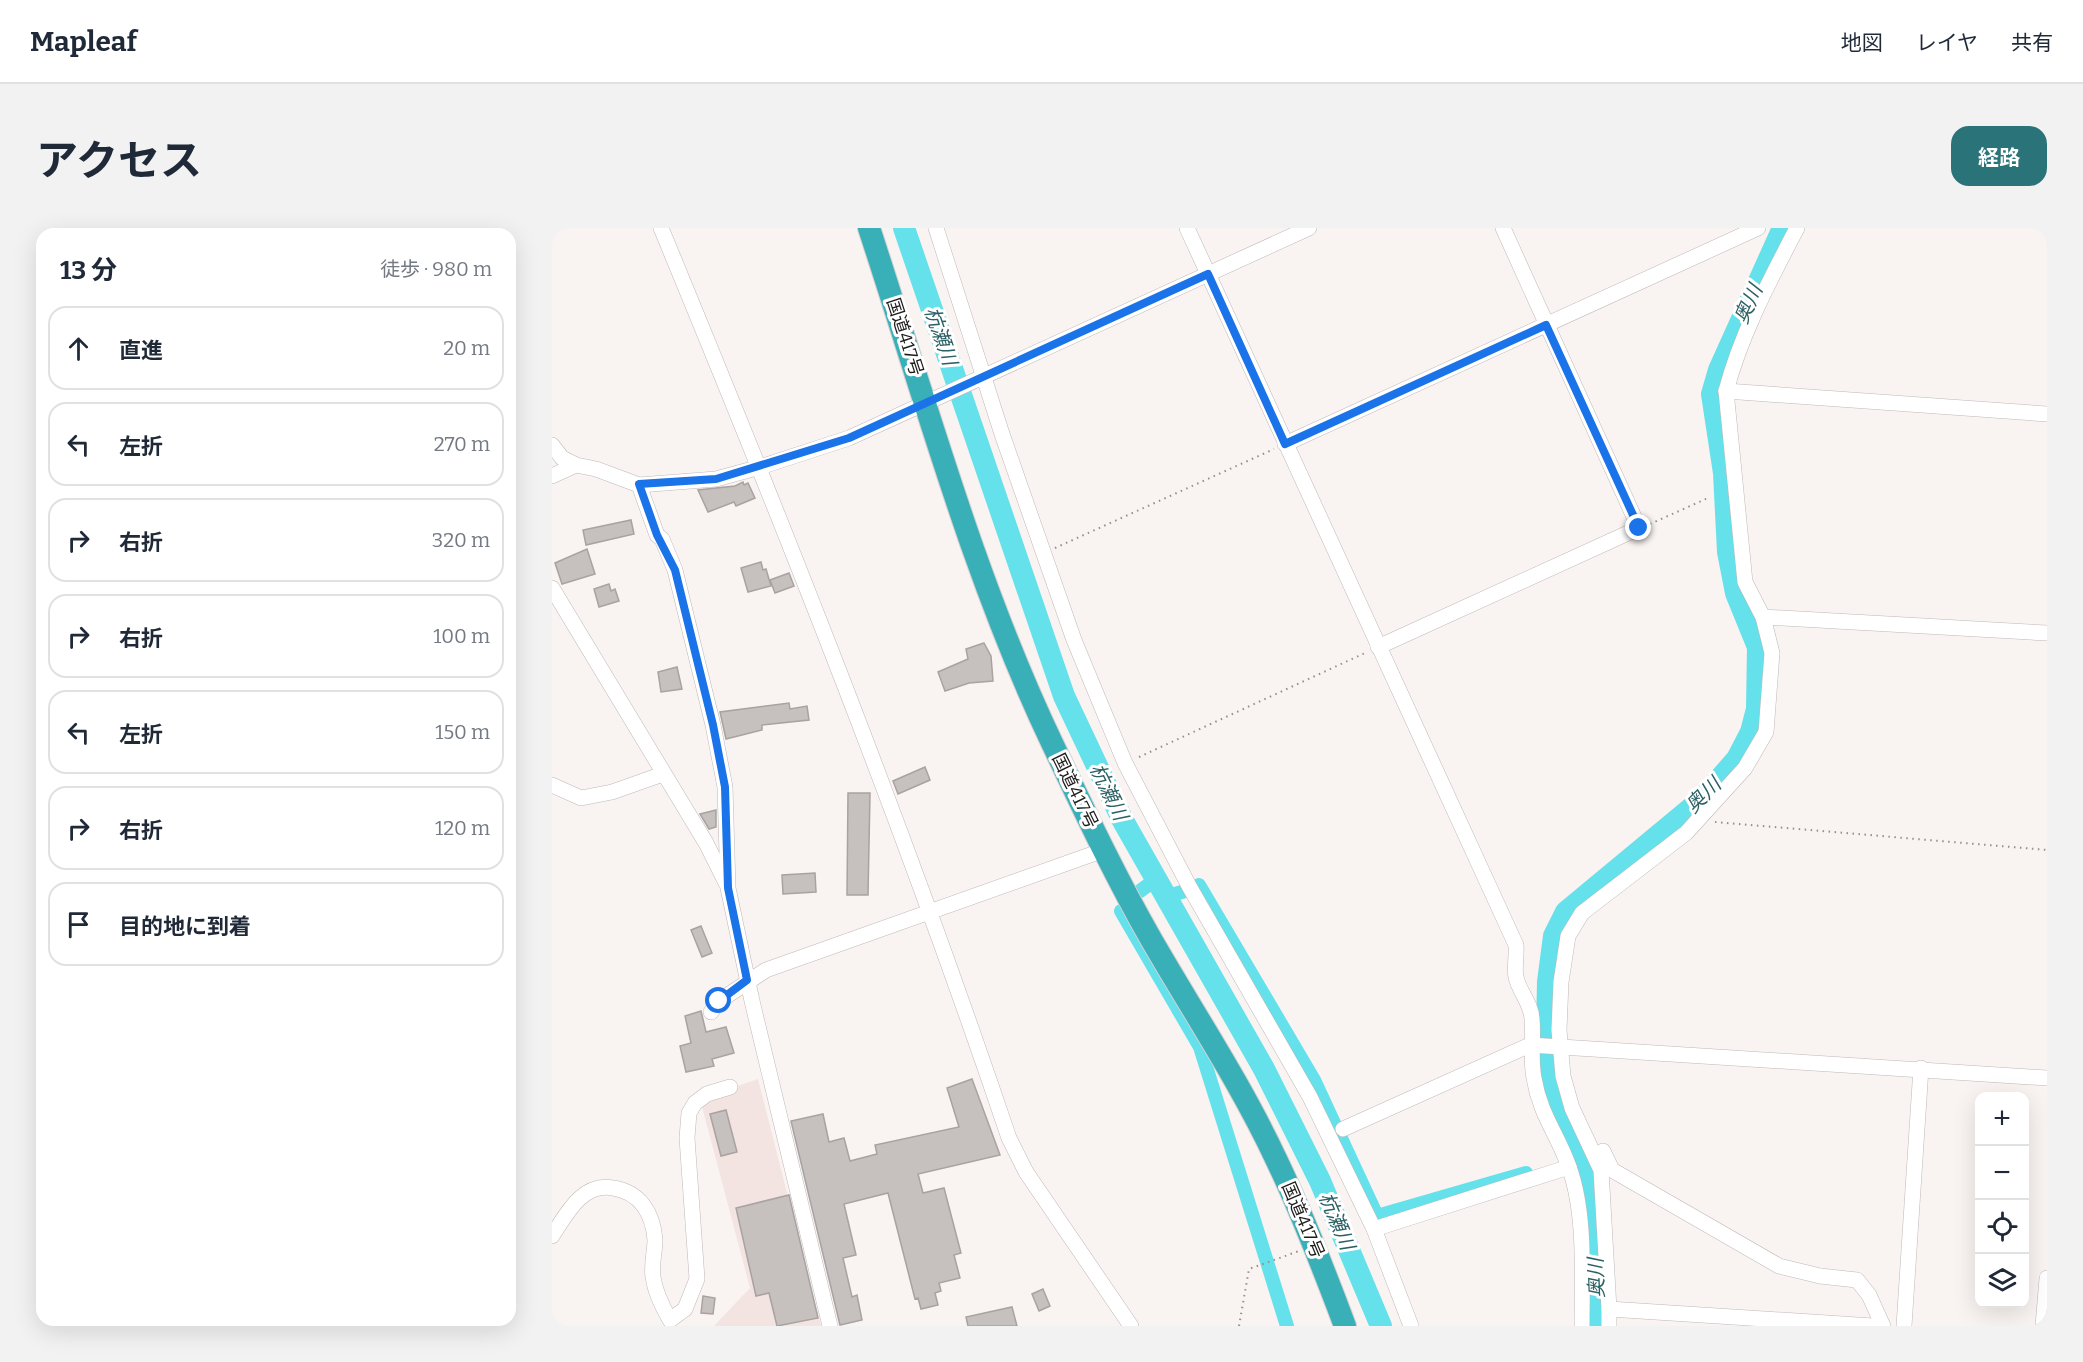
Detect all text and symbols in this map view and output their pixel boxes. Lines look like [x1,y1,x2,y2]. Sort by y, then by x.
text: Mapleaf [30,25,137,58]
text: 地図 [1841,30,1883,56]
text: レイヤ [1916,30,1978,56]
text: 共有 [2011,30,2053,56]
button: 経路 [1951,126,2047,186]
text: アクセス [36,136,202,186]
text: 13 分 [60,255,117,286]
text: 徒歩 · 980 m [380,257,492,281]
water label: 奥川 [1729,279,1768,327]
street label: 国道417号 [882,295,928,379]
water label: 杭瀬川 [920,304,963,370]
icon: ahead [62,332,95,365]
text: 20 m [443,336,490,360]
text: 直進 [119,337,163,364]
icon: left [62,428,95,461]
text: 270 m [434,432,490,456]
text: 左折 [119,433,163,460]
route end [1625,514,1651,540]
icon: right [62,524,95,557]
text: 320 m [432,528,490,552]
text: 右折 [119,529,163,556]
icon: right [62,620,95,653]
text: 100 m [433,624,490,648]
text: 右折 [119,625,163,652]
icon: left [62,716,95,749]
text: 150 m [435,720,490,744]
text: 左折 [119,721,163,748]
street label: 国道417号 [1047,750,1103,832]
water label: 杭瀬川 [1085,760,1134,826]
water label: 奥川 [1680,771,1727,818]
icon: right [62,812,95,845]
text: 120 m [435,816,490,840]
text: 右折 [119,817,163,844]
icon: arrive [62,908,95,941]
text: 目的地に到着 [119,913,251,940]
route start [705,987,731,1013]
map controls [1975,1092,2029,1308]
button: + [1975,1092,2029,1146]
button: − [1975,1146,2029,1200]
street label: 国道417号 [1277,1179,1329,1261]
water label: 杭瀬川 [1314,1189,1361,1255]
button: locate [1975,1200,2029,1254]
button: layers [1975,1254,2029,1308]
water label: 奥川 [1583,1256,1609,1298]

